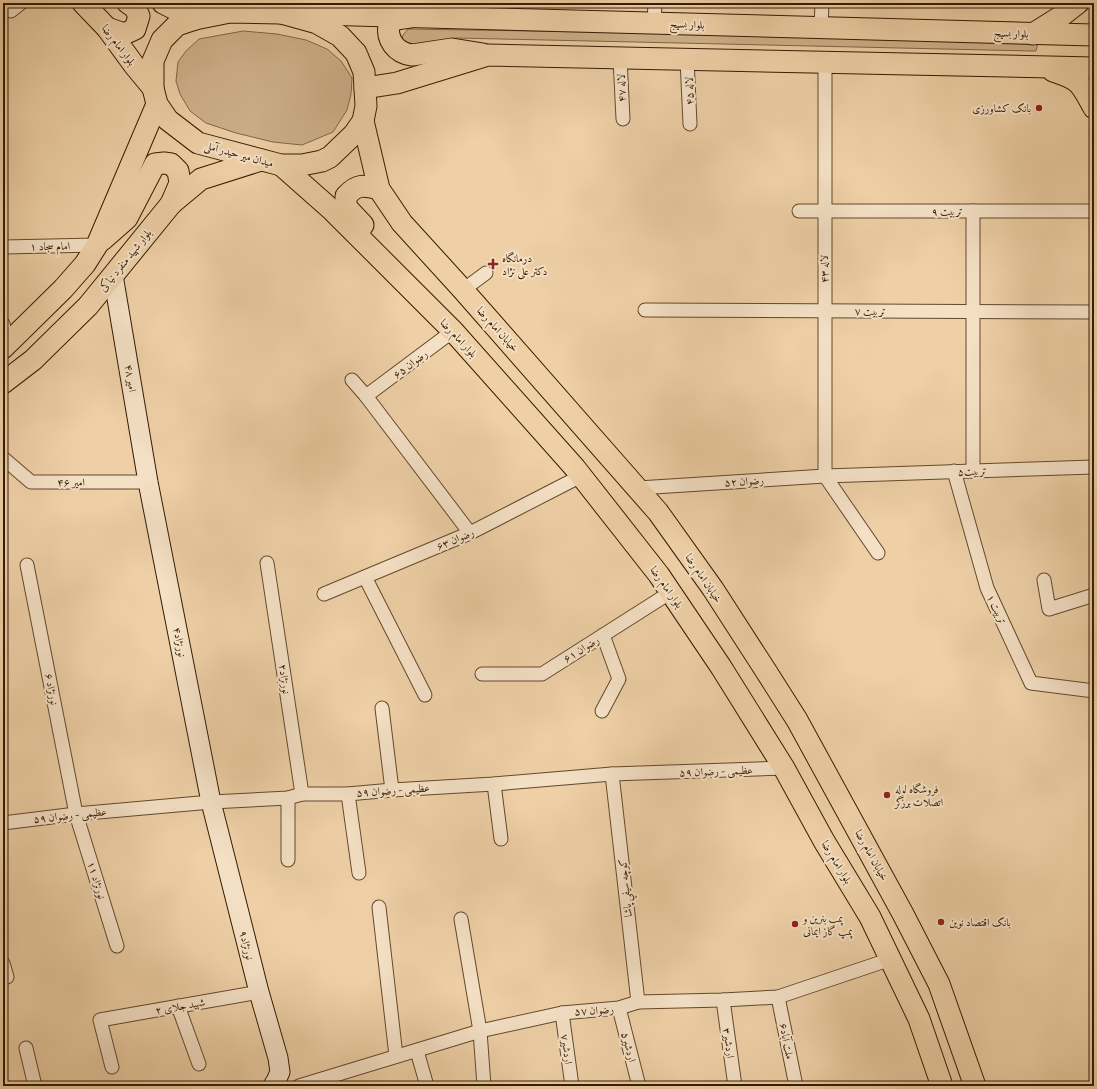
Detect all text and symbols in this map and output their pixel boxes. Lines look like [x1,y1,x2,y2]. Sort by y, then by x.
street label: بلوار بسیج [669,17,705,36]
street label: بلوار امام رضا [96,22,138,70]
street label: بلوار بسیج [993,26,1029,45]
street label: لاله ۴۷ [615,74,630,102]
street label: لاله ۴۵ [683,77,698,105]
place label: بانک کشاورزی [972,102,1031,117]
marker: بانک کشاورزی [1034,103,1044,113]
street label: میدان میر حیدر آملی [202,138,275,172]
street label: تربیت ۹ [931,205,963,220]
street label: بلوار شهید منفرد نیاکی [95,226,156,295]
street label: امام سجاد ۱ [30,240,70,256]
place label: درمانگاه دکتر علی نژاد [502,251,547,280]
street label: لاله ۴۳ [818,255,833,283]
marker: درمانگاه دکتر علی نژاد [487,258,499,270]
street label: خیابان امام رضا [472,304,521,357]
street label: تربیت ۷ [854,305,886,320]
street label: بلوار امام رضا [435,316,480,362]
street label: رضوان ۶۵ [391,347,431,383]
street label: امیر ۴۸ [120,363,139,393]
street label: تربیت۵ [957,464,987,481]
street label: رضوان ۵۲ [724,474,764,491]
street label: امیر ۴۶ [57,476,85,491]
street label: رضوان ۶۳ [434,526,477,555]
street label: خیابان امام رضا [680,551,725,607]
street label: بلوار امام رضا [645,564,686,613]
street label: تربیت ۱ [982,592,1009,627]
street label: نورنژاد۴ [168,626,189,658]
street label: رضوان ۶۱ [561,633,603,667]
street label: نورنژاد۲ [274,663,293,695]
street label: نورنژاد ۶ [40,672,61,707]
street label: عظیمی - رضوان ۵۹ [679,764,753,781]
street label: عظیمی - رضوان ۵۹ [356,781,430,802]
place label: فروشگاه لوله اتصلات برزگر [894,782,943,811]
marker: فروشگاه لوله اتصلات برزگر [882,790,892,800]
street label: عظیمی - رضوان ۵۹ [33,805,108,828]
street label: خیابان امام رضا [850,827,891,885]
street label: بلوار امام رضا [816,838,855,888]
street label: كوچه سيفي پاشا [616,858,639,918]
street label: نورنژاد ۱۱ [83,860,108,901]
place label: پمپ بنرین و پمپ گاز ایمانی [802,912,853,940]
place label: بانک اقتصاد نوین [949,916,1011,931]
marker: بانک اقتصاد نوین [936,917,946,927]
marker: پمپ بنرین و پمپ گاز ایمانی [790,919,800,929]
street label: نورنژاد۹ [235,929,256,962]
street label: شهید جلای ۲ [154,996,207,1019]
street label: رضوان ۵۷ [574,1003,614,1020]
street label: ملت آباد۶ [775,1022,797,1061]
street label: اردشیر۳ [718,1027,737,1059]
street label: اردشیر۵ [616,1031,639,1064]
street label: اردشیر۷ [556,1033,575,1065]

